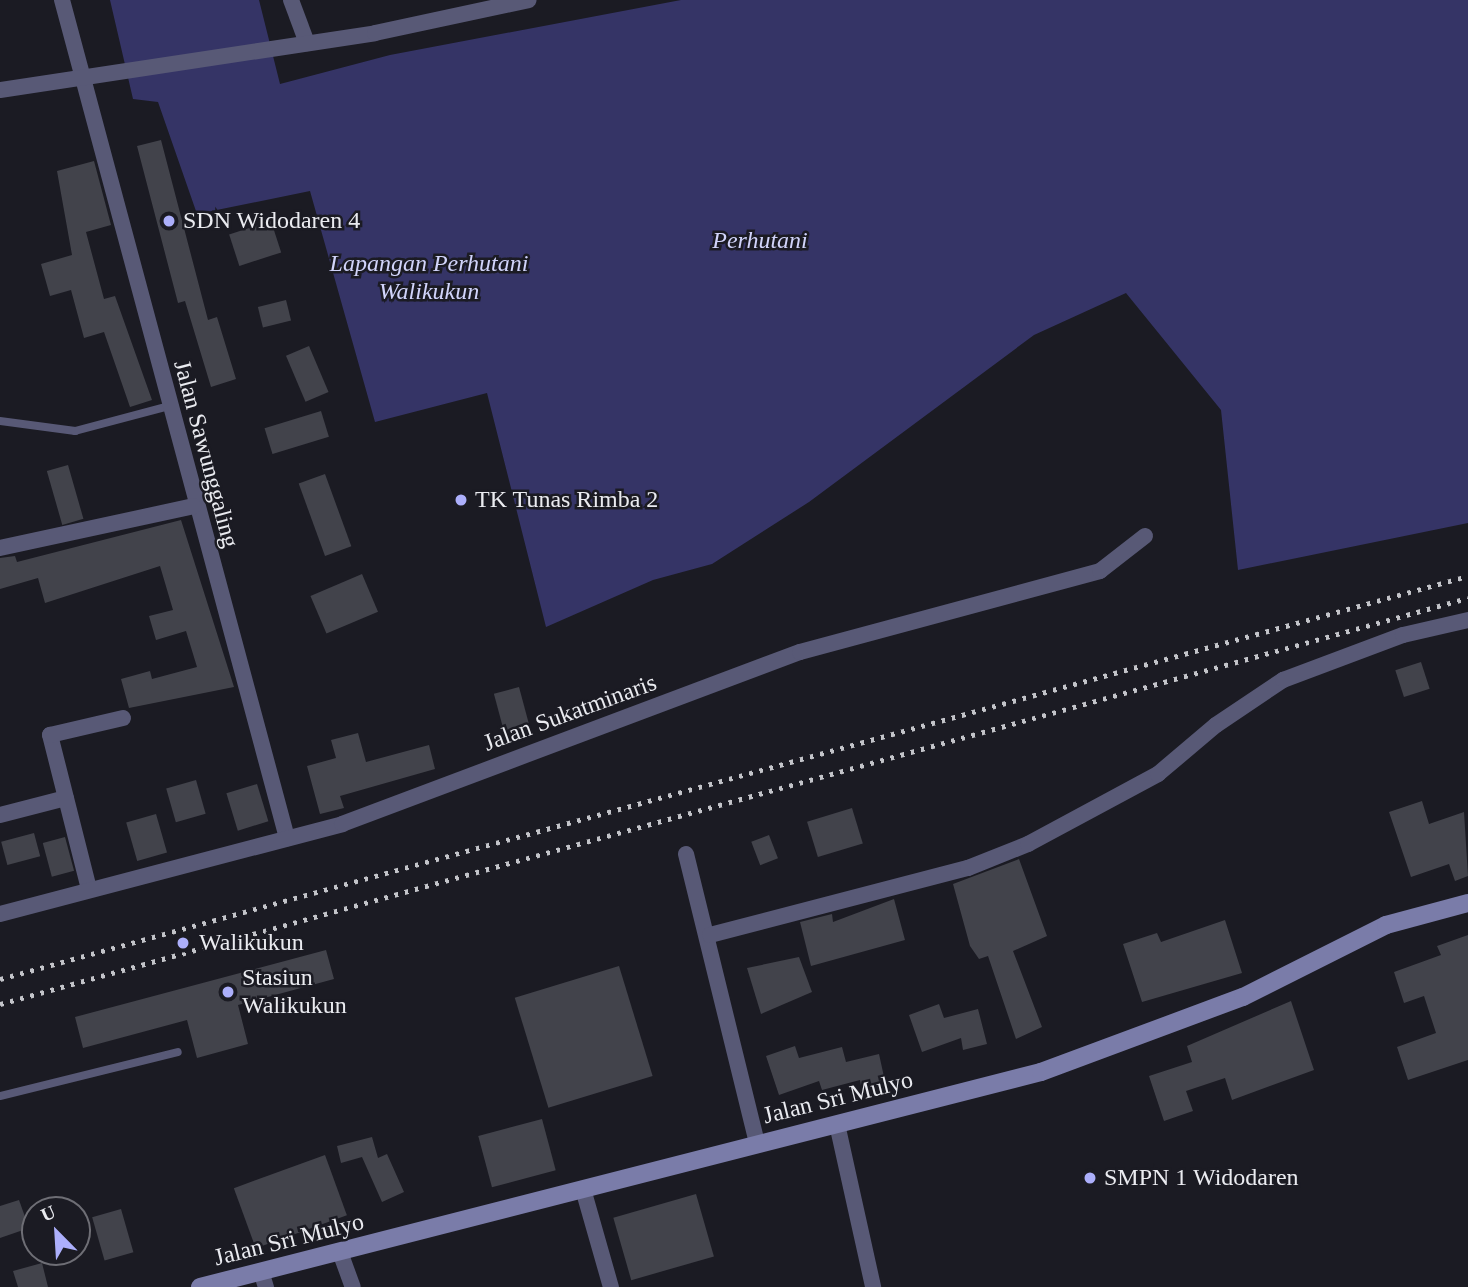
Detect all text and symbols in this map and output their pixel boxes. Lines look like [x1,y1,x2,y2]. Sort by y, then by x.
place label: SDN Widodaren 4 [183,207,361,235]
marker: SDN Widodaren 4 [161,213,177,229]
park label: Perhutani [712,227,808,255]
park label: Lapangan Perhutani Walikukun [330,250,528,306]
street label: Jalan Sawunggaling [167,357,245,551]
place label: TK Tunas Rimba 2 [475,486,659,514]
marker: TK Tunas Rimba 2 [453,492,469,508]
street label: Jalan Sukatminaris [480,668,660,758]
place label: Walikukun [199,929,304,957]
marker: Walikukun [173,933,193,953]
place label: Stasiun Walikukun [242,964,347,1020]
marker: Stasiun Walikukun [220,984,236,1000]
street label: Jalan Sri Mulyo [760,1065,916,1131]
place label: SMPN 1 Widodaren [1104,1164,1299,1192]
marker: SMPN 1 Widodaren [1082,1170,1098,1186]
north arrow [21,1196,91,1266]
text: U [38,1201,59,1226]
street label: Jalan Sri Mulyo [211,1207,367,1273]

